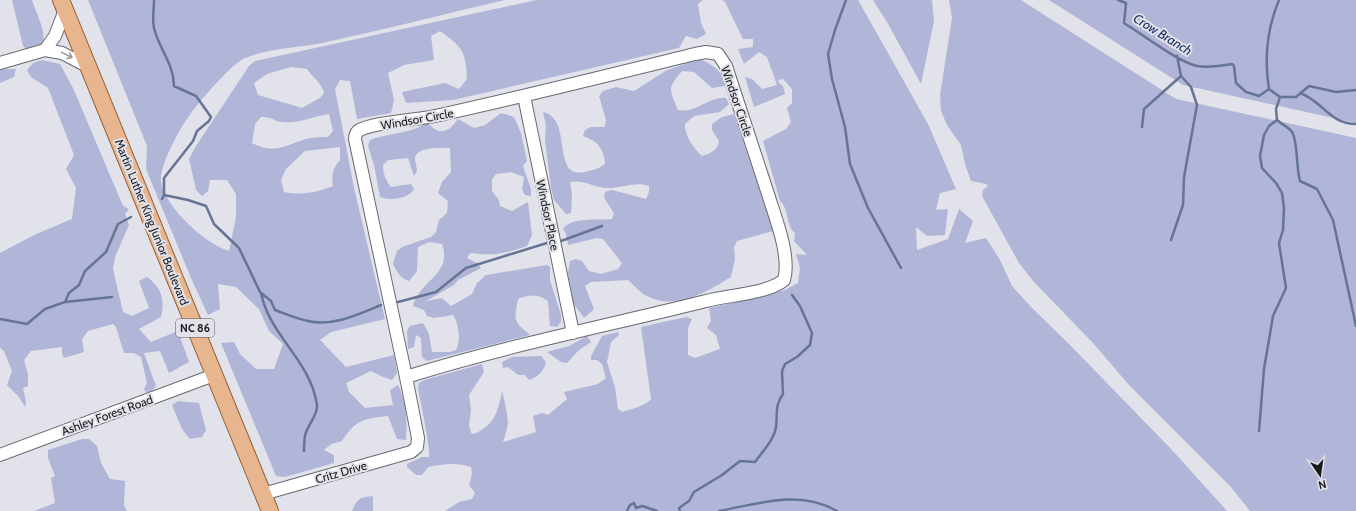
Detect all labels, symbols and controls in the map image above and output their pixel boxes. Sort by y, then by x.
water label: Crow Branch [1131,10,1195,58]
one-way arrow [61,52,73,59]
street label: Windsor Circle [718,64,756,138]
street label: Windsor Circle [379,105,455,133]
street label: Martin Luther King Junior Boulevard [112,137,192,307]
street label: Windsor Place [533,178,563,252]
road number: NC 86 [176,319,214,337]
street label: Ashley Forest Road [59,391,155,439]
north arrow [1300,455,1340,495]
street label: Critz Drive [313,457,369,487]
text: N [1317,477,1328,492]

